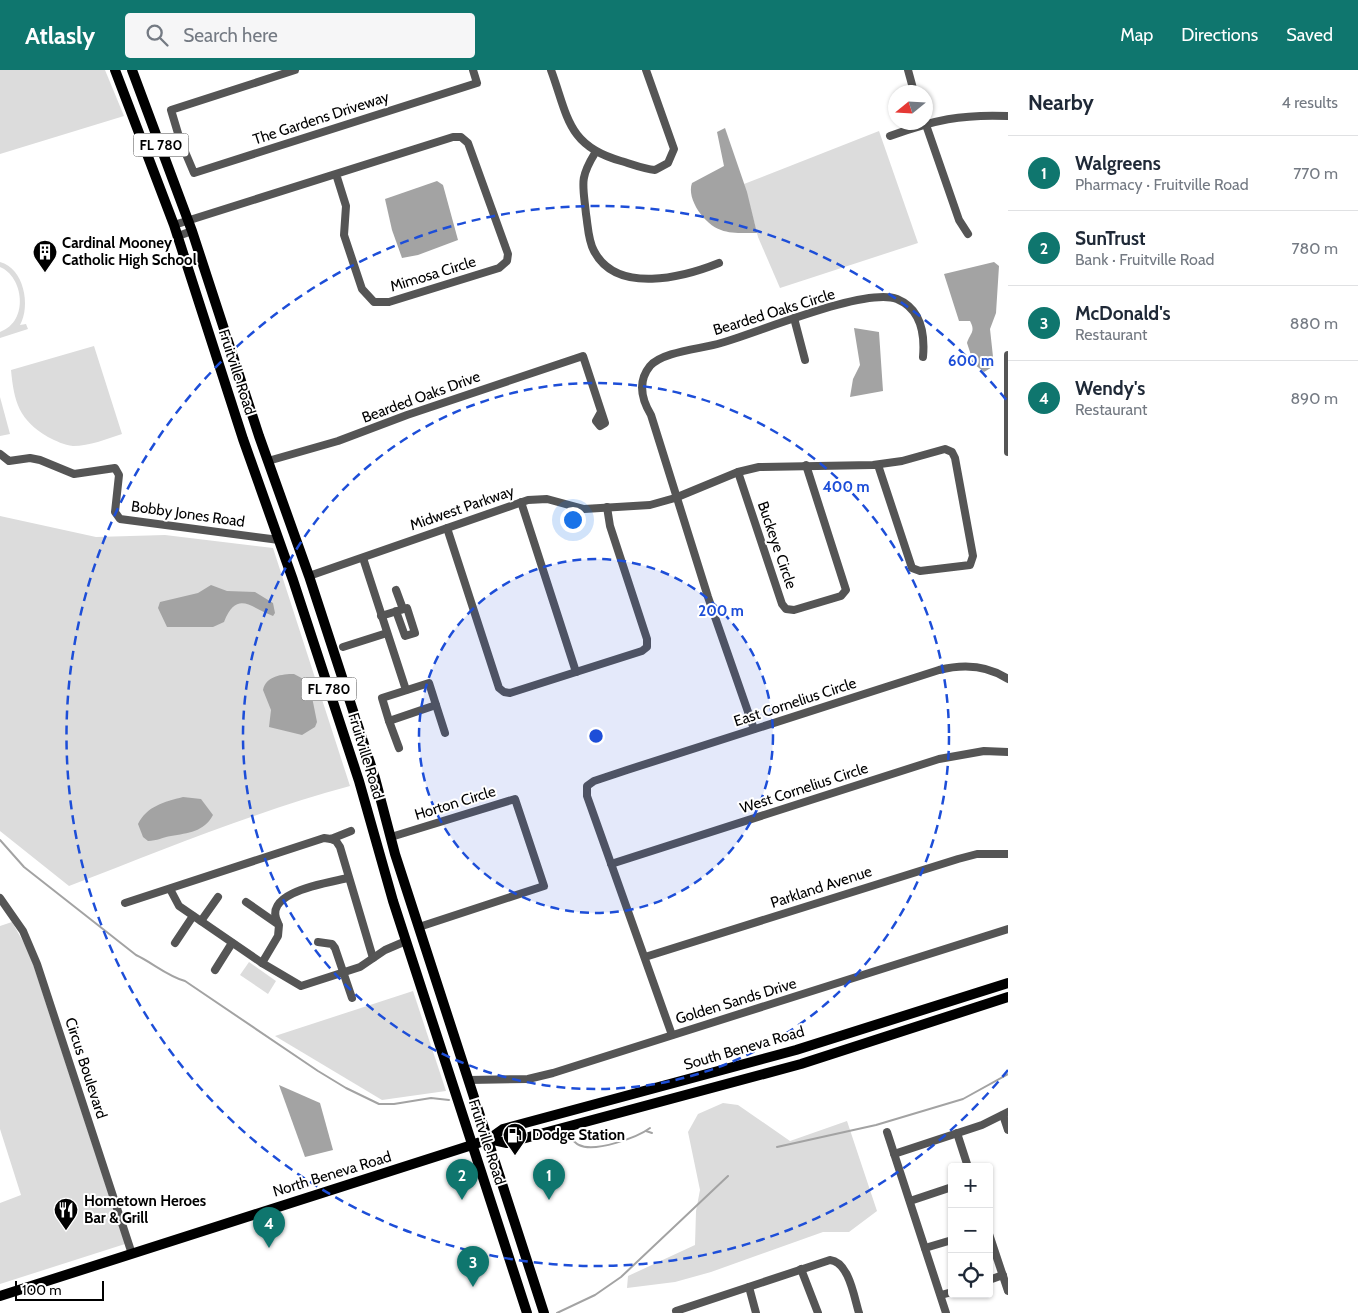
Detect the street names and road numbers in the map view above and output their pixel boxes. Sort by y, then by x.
street label: The Gardens Driveway [251,87,392,148]
road number: FL 780 [134,134,188,156]
street label: Mimosa Circle [388,252,478,296]
street label: Bearded Oaks Circle [711,285,837,339]
street label: Fruitville Road [215,327,259,417]
street label: Bearded Oaks Drive [359,367,483,427]
street label: Midwest Parkway [408,482,517,534]
street label: Bobby Jones Road [130,497,246,531]
street label: Buckeye Circle [754,499,800,591]
street label: East Cornelius Circle [731,674,859,730]
road number: FL 780 [302,678,356,700]
street label: Fruitville Road [344,711,388,801]
street label: West Cornelius Circle [738,759,871,817]
street label: Horton Circle [412,782,498,824]
street label: Parkland Avenue [768,862,874,912]
street label: Golden Sands Drive [673,974,799,1028]
street label: Circus Boulevard [61,1015,111,1121]
street label: South Beneva Road [682,1022,806,1074]
street label: Fruitville Road [465,1097,509,1187]
street label: North Beneva Road [271,1147,393,1201]

